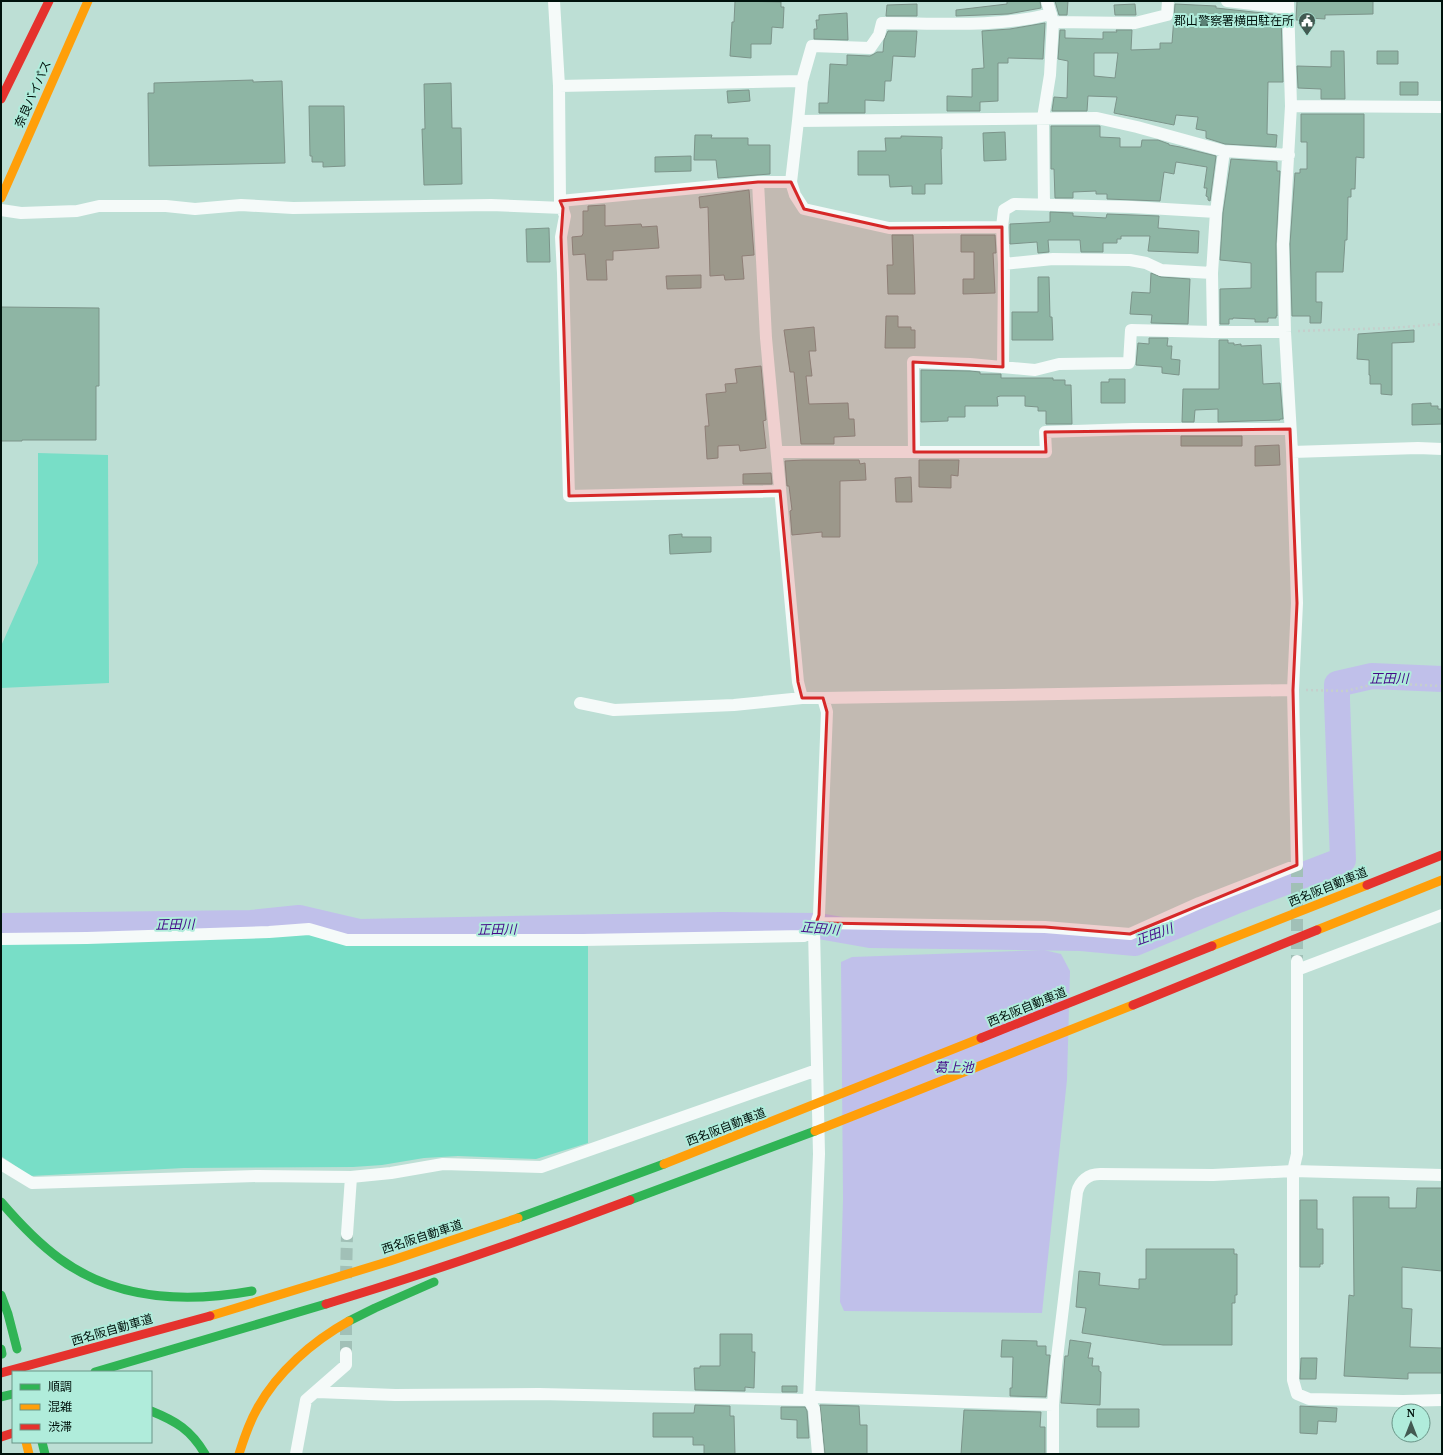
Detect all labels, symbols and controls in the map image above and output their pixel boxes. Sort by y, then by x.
public building icon: 郡山警察署横田駐在所 [1297,11,1317,36]
place label: 郡山警察署横田駐在所 [1174,13,1294,28]
street label: 奈良バイパス [11,58,54,130]
water label: 正田川 [1369,669,1410,687]
street label: 西名阪自動車道 [1286,864,1370,909]
water label: 正田川 [155,915,197,933]
water label: 正田川 [800,917,842,939]
water label: 正田川 [1133,918,1177,949]
water label: 正田川 [477,920,519,938]
street label: 西名阪自動車道 [985,984,1069,1029]
water label: 葛上池 [934,1058,975,1076]
street label: 西名阪自動車道 [684,1104,768,1149]
street label: 西名阪自動車道 [380,1216,464,1257]
street label: 西名阪自動車道 [69,1311,154,1348]
legend [12,1371,152,1443]
text: 順調 [48,1379,72,1394]
text: 混雑 [48,1399,72,1414]
north arrow [1391,1403,1431,1443]
text: N [1407,1406,1416,1420]
text: 渋滞 [48,1419,72,1434]

